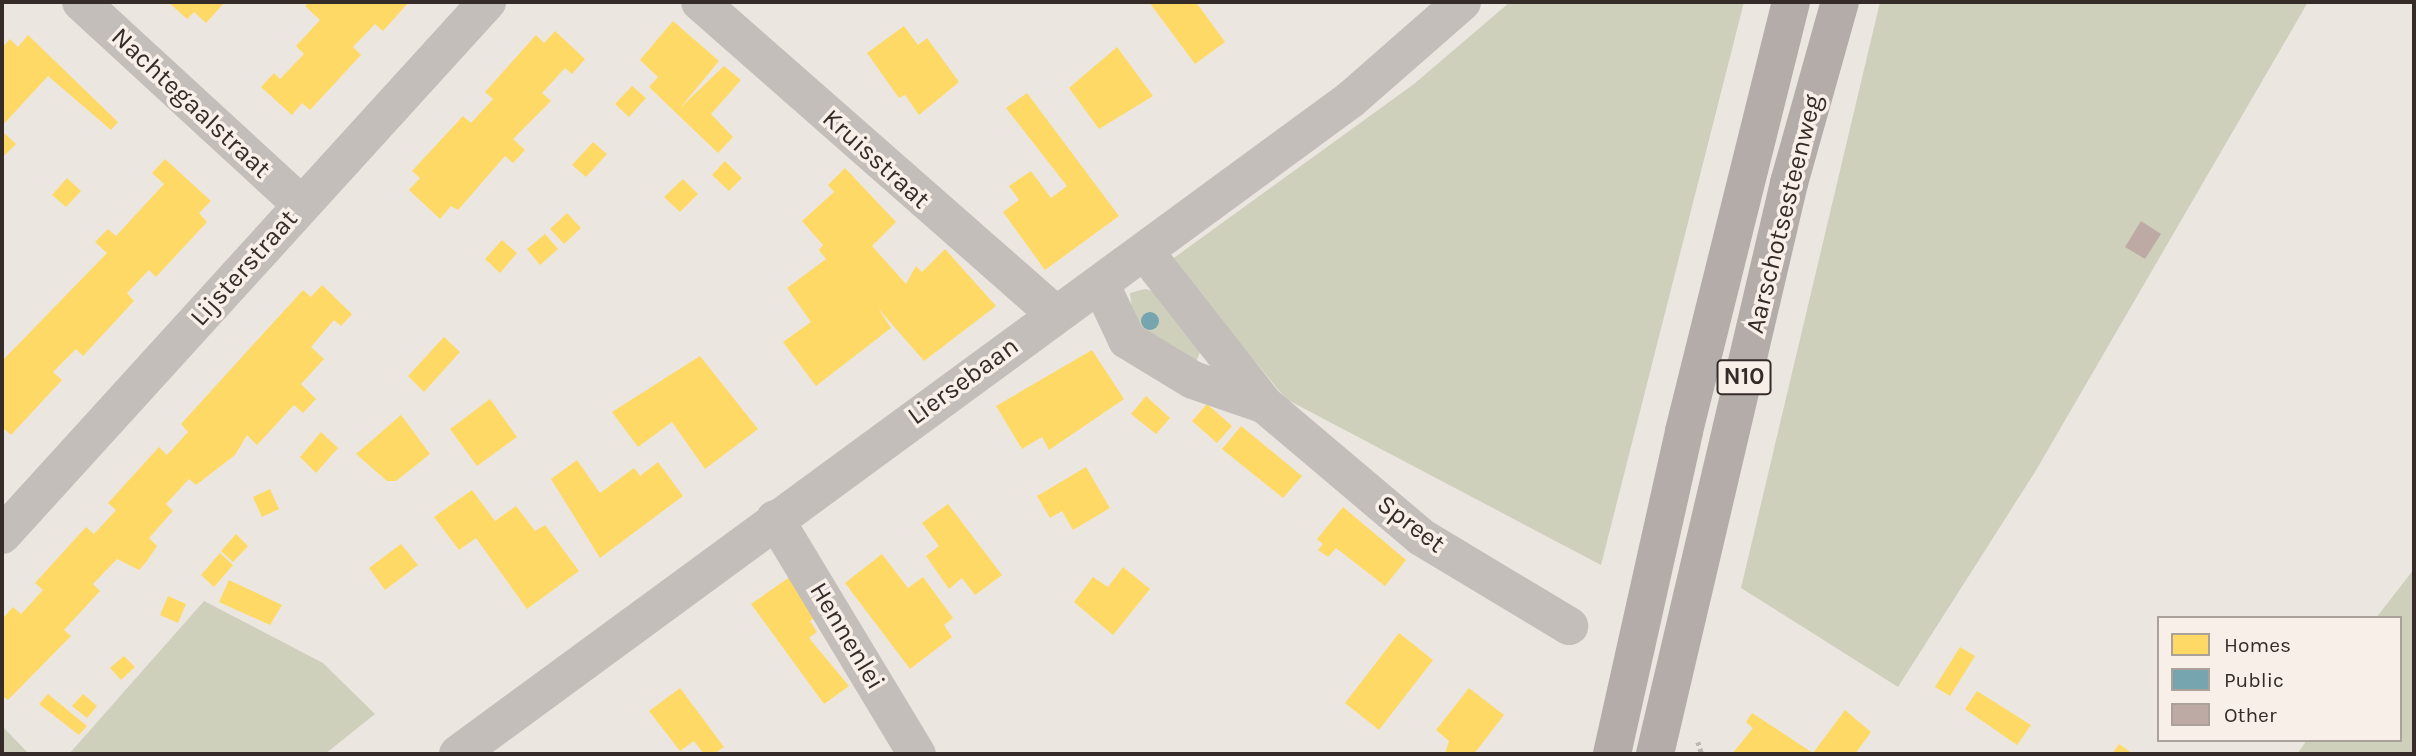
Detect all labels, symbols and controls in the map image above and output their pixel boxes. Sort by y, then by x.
street label: Nachtegaalstraat [105,21,277,185]
street label: Aarschotsesteenweg [1739,91,1829,337]
street label: Kruisstraat [816,103,936,215]
street label: Lijsterstraat [184,204,304,332]
street label: Liersebaan [901,330,1025,432]
road number: N10 [1716,356,1772,398]
street label: Spreet [1371,488,1451,560]
street label: Hennenlei [803,577,891,695]
legend [2157,616,2402,742]
text: Homes [2224,633,2291,657]
text: Public [2224,668,2284,692]
text: Other [2224,703,2277,727]

